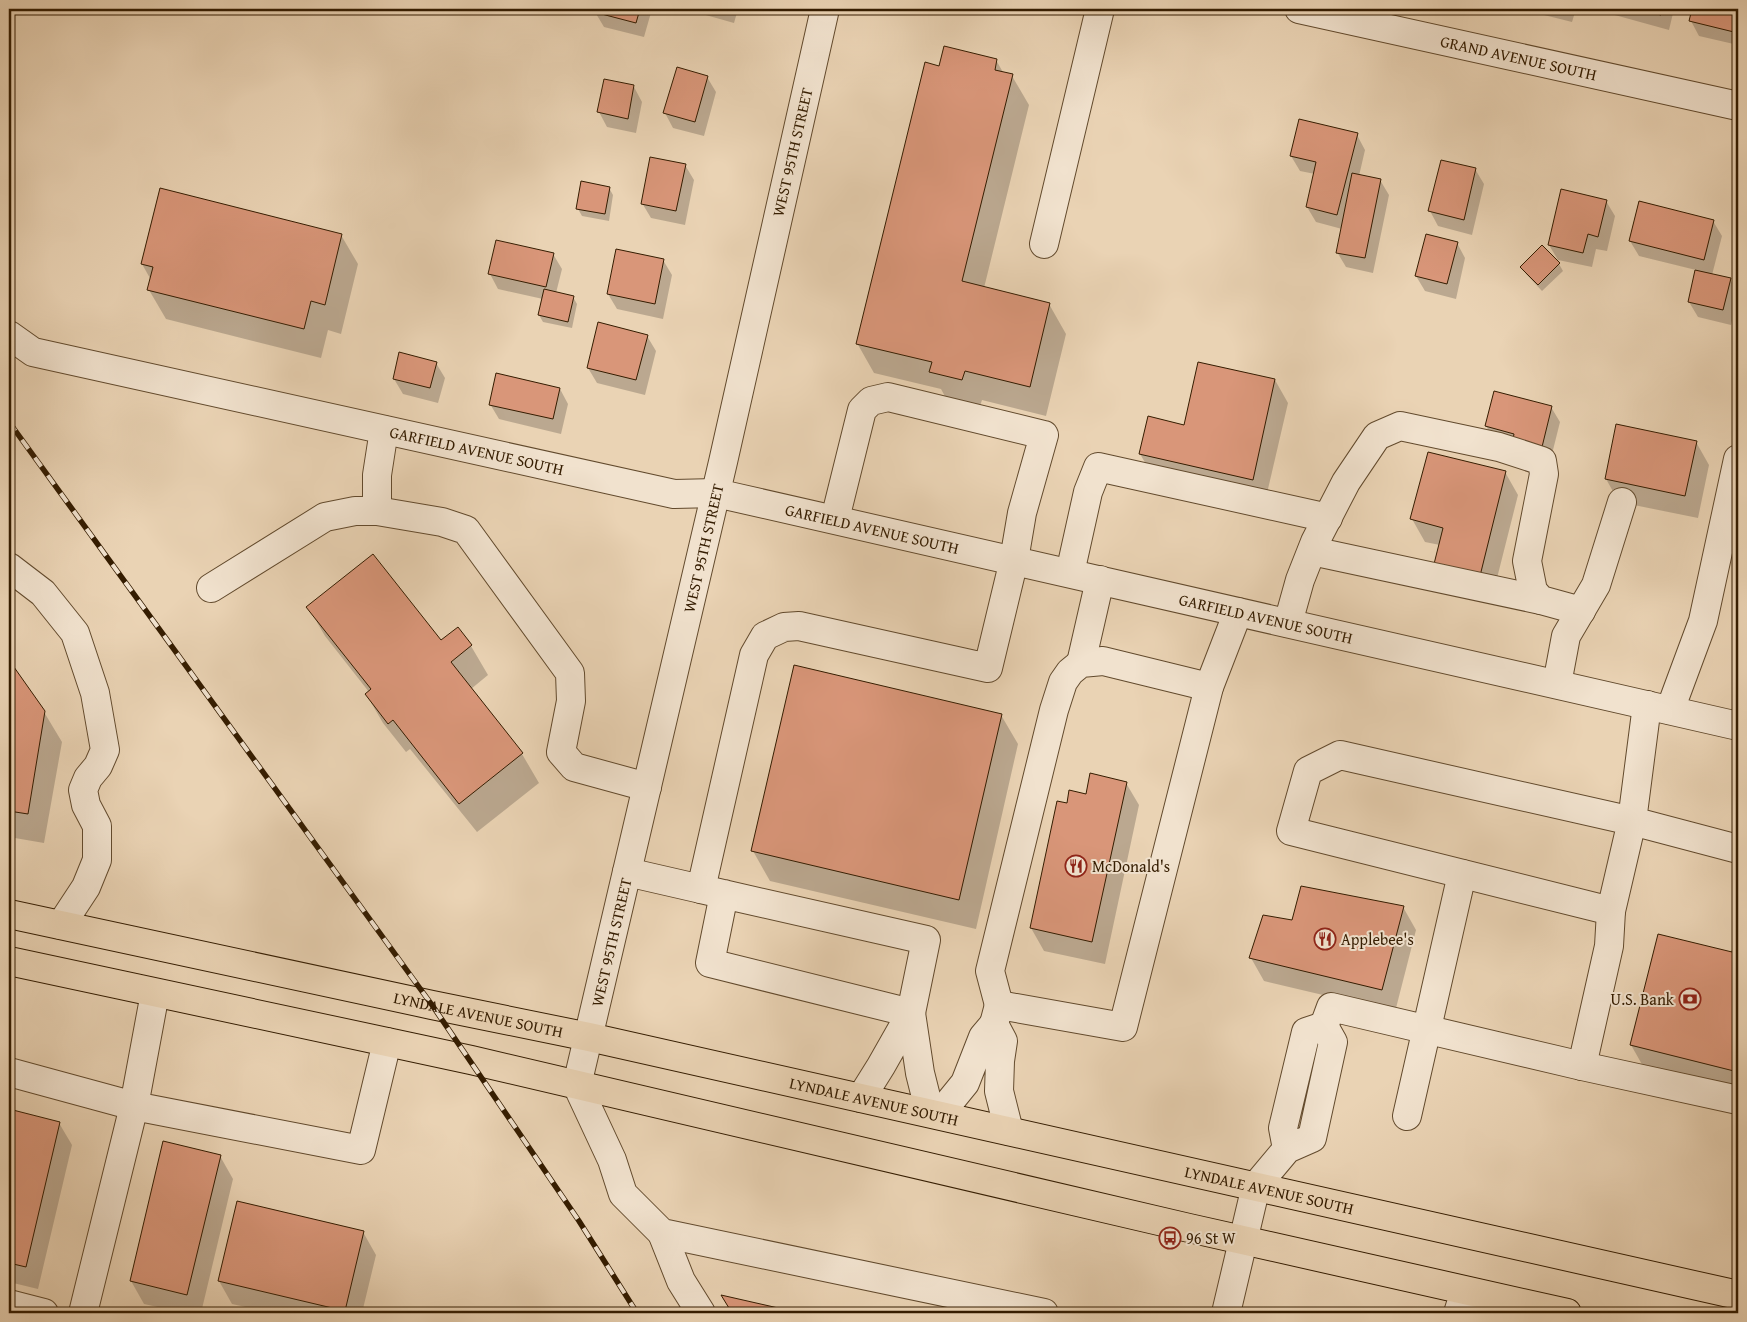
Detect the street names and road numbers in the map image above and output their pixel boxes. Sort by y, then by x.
street label: GRAND AVENUE SOUTH [1438,29,1599,87]
street label: WEST 95TH STREET [765,85,819,219]
street label: GARFIELD AVENUE SOUTH [388,419,566,481]
street label: WEST 95TH STREET [676,481,730,615]
street label: GARFIELD AVENUE SOUTH [783,497,962,560]
street label: GARFIELD AVENUE SOUTH [1177,587,1356,650]
street label: WEST 95TH STREET [584,875,638,1009]
street label: LYNDALE AVENUE SOUTH [391,985,566,1044]
street label: LYNDALE AVENUE SOUTH [787,1070,961,1132]
street label: LYNDALE AVENUE SOUTH [1182,1159,1356,1220]

